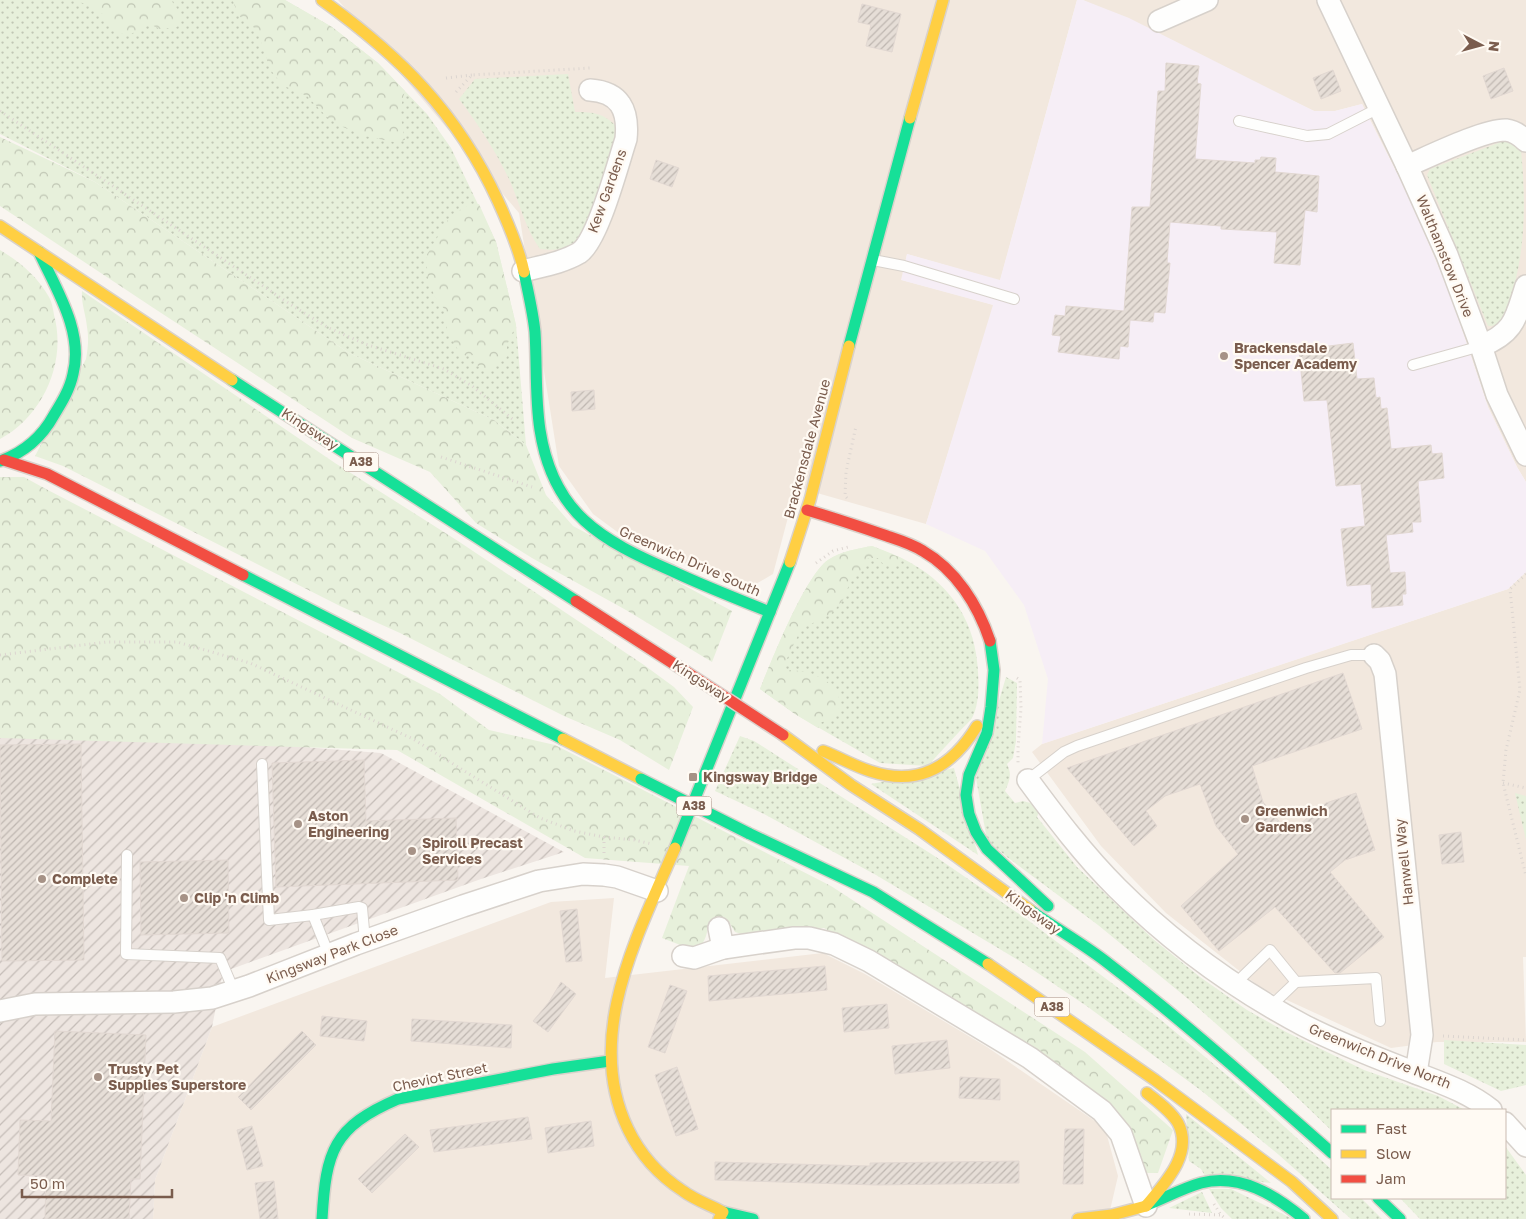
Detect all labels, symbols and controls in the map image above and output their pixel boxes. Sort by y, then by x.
north arrow [1456,20,1506,70]
text: N [1485,40,1503,53]
street label: Kew Gardens [583,147,630,235]
street label: Walthamstow Drive [1413,192,1478,319]
place label: Brackensdale Spencer Academy [1234,339,1358,372]
marker: Brackensdale Spencer Academy [1218,350,1230,362]
street label: Brackensdale Avenue [780,377,833,521]
street label: Kingsway [279,404,342,453]
road number: A38 [344,452,378,472]
street label: Greenwich Drive South [617,522,764,599]
street label: Kingsway [670,656,733,705]
place label: Kingsway Bridge [703,768,818,785]
marker: Kingsway Bridge [687,771,699,783]
road number: A38 [676,796,712,816]
place label: Greenwich Gardens [1255,802,1327,835]
place label: Aston Engineering [308,807,389,840]
marker: Greenwich Gardens [1239,813,1251,825]
marker: Aston Engineering [292,818,304,830]
street label: Hanwell Way [1390,818,1417,906]
place label: Spiroll Precast Services [422,834,523,867]
marker: Spiroll Precast Services [406,845,418,857]
place label: Complete [52,870,118,887]
marker: Complete [36,873,48,885]
street label: Kingsway [1002,886,1065,938]
place label: Clip 'n Climb [194,889,280,906]
marker: Clip 'n Climb [178,892,190,904]
street label: Kingsway Park Close [264,921,400,987]
road number: A38 [1034,998,1070,1016]
street label: Greenwich Drive North [1307,1019,1454,1092]
street label: Cheviot Street [391,1058,489,1095]
place label: Trusty Pet Supplies Superstore [108,1060,246,1093]
marker: Trusty Pet Supplies Superstore [92,1071,104,1083]
legend [1331,1109,1506,1199]
text: Fast [1376,1119,1407,1137]
text: Slow [1376,1144,1411,1162]
scale bar [22,1166,172,1198]
text: Jam [1376,1169,1406,1187]
text: 50 m [30,1174,65,1192]

